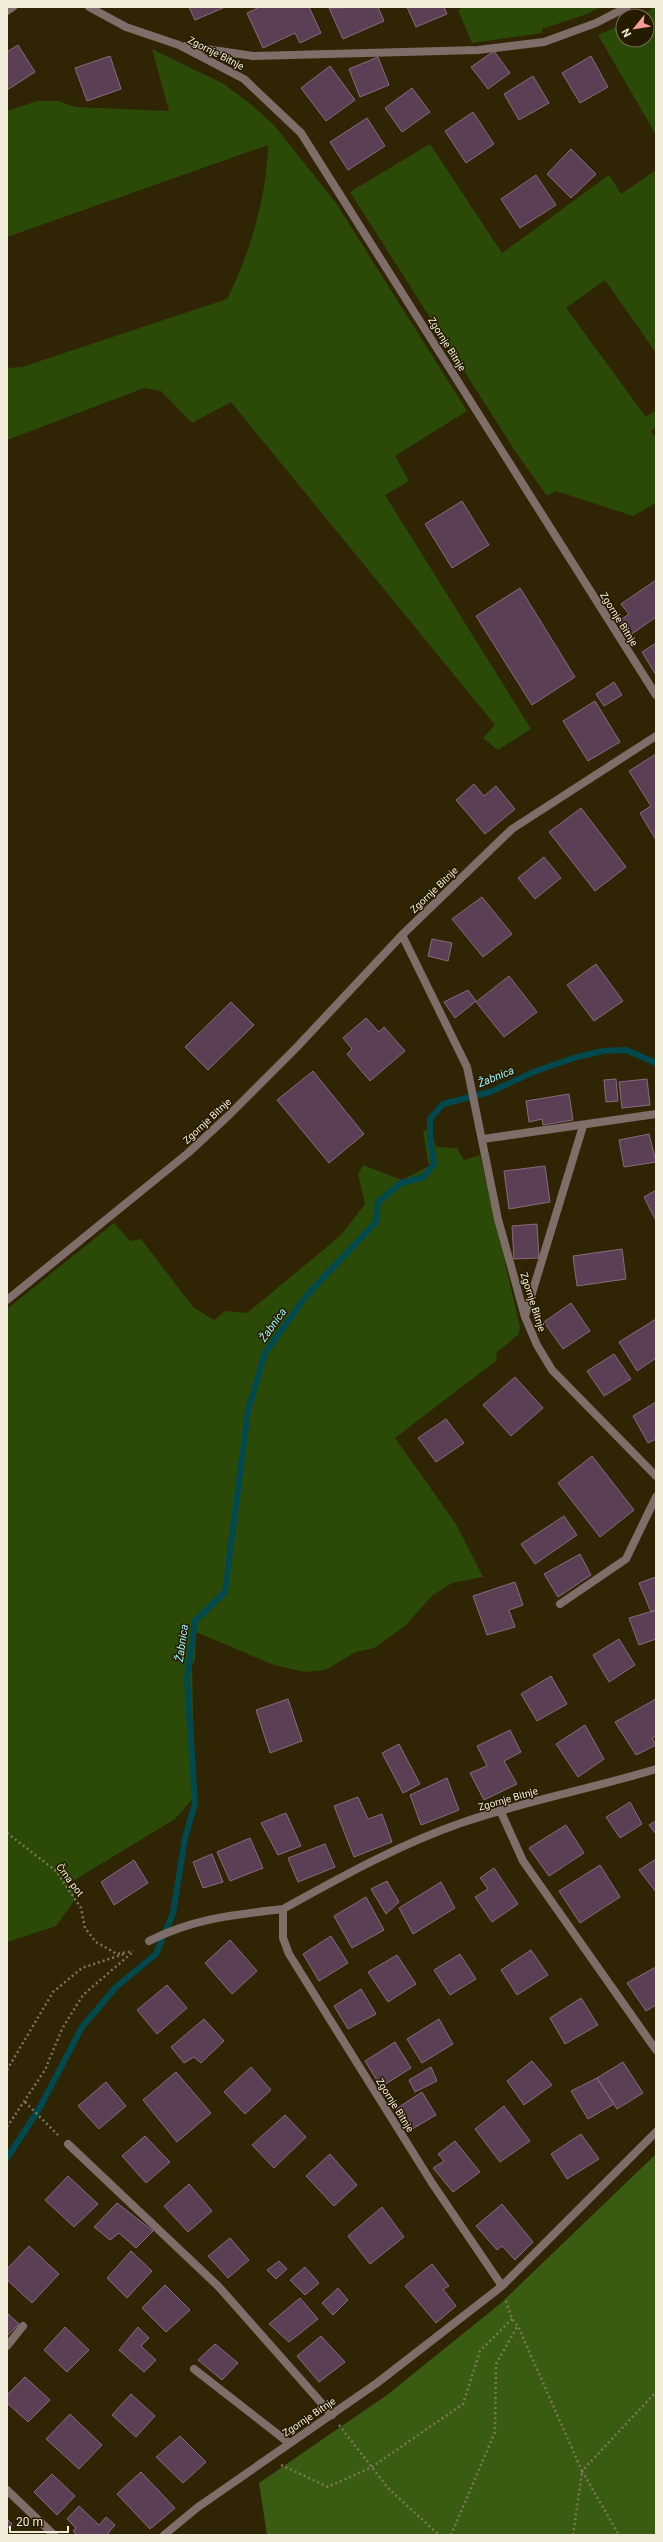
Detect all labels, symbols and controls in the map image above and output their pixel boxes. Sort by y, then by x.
north arrow [615,8,655,48]
text: N [619,26,634,39]
street label: Zgornje Bitnje [186,34,246,72]
street label: Zgornje Bitnje [426,315,468,373]
street label: Zgornje Bitnje [598,590,640,648]
street label: Zgornje Bitnje [408,865,460,915]
water label: Žabnica [475,1063,516,1091]
street label: Zgornje Bitnje [181,1096,233,1146]
street label: Zgornje Bitnje [518,1271,548,1333]
water label: Žabnica [255,1305,290,1345]
water label: Žabnica [172,1623,191,1664]
street label: Zgornje Bitnje [477,1785,539,1813]
street label: Črna pot [54,1860,87,1898]
street label: Zgornje Bitnje [374,2076,416,2134]
street label: Zgornje Bitnje [280,2395,338,2439]
scale bar [10,2508,68,2534]
text: 20 m [16,2515,43,2529]

